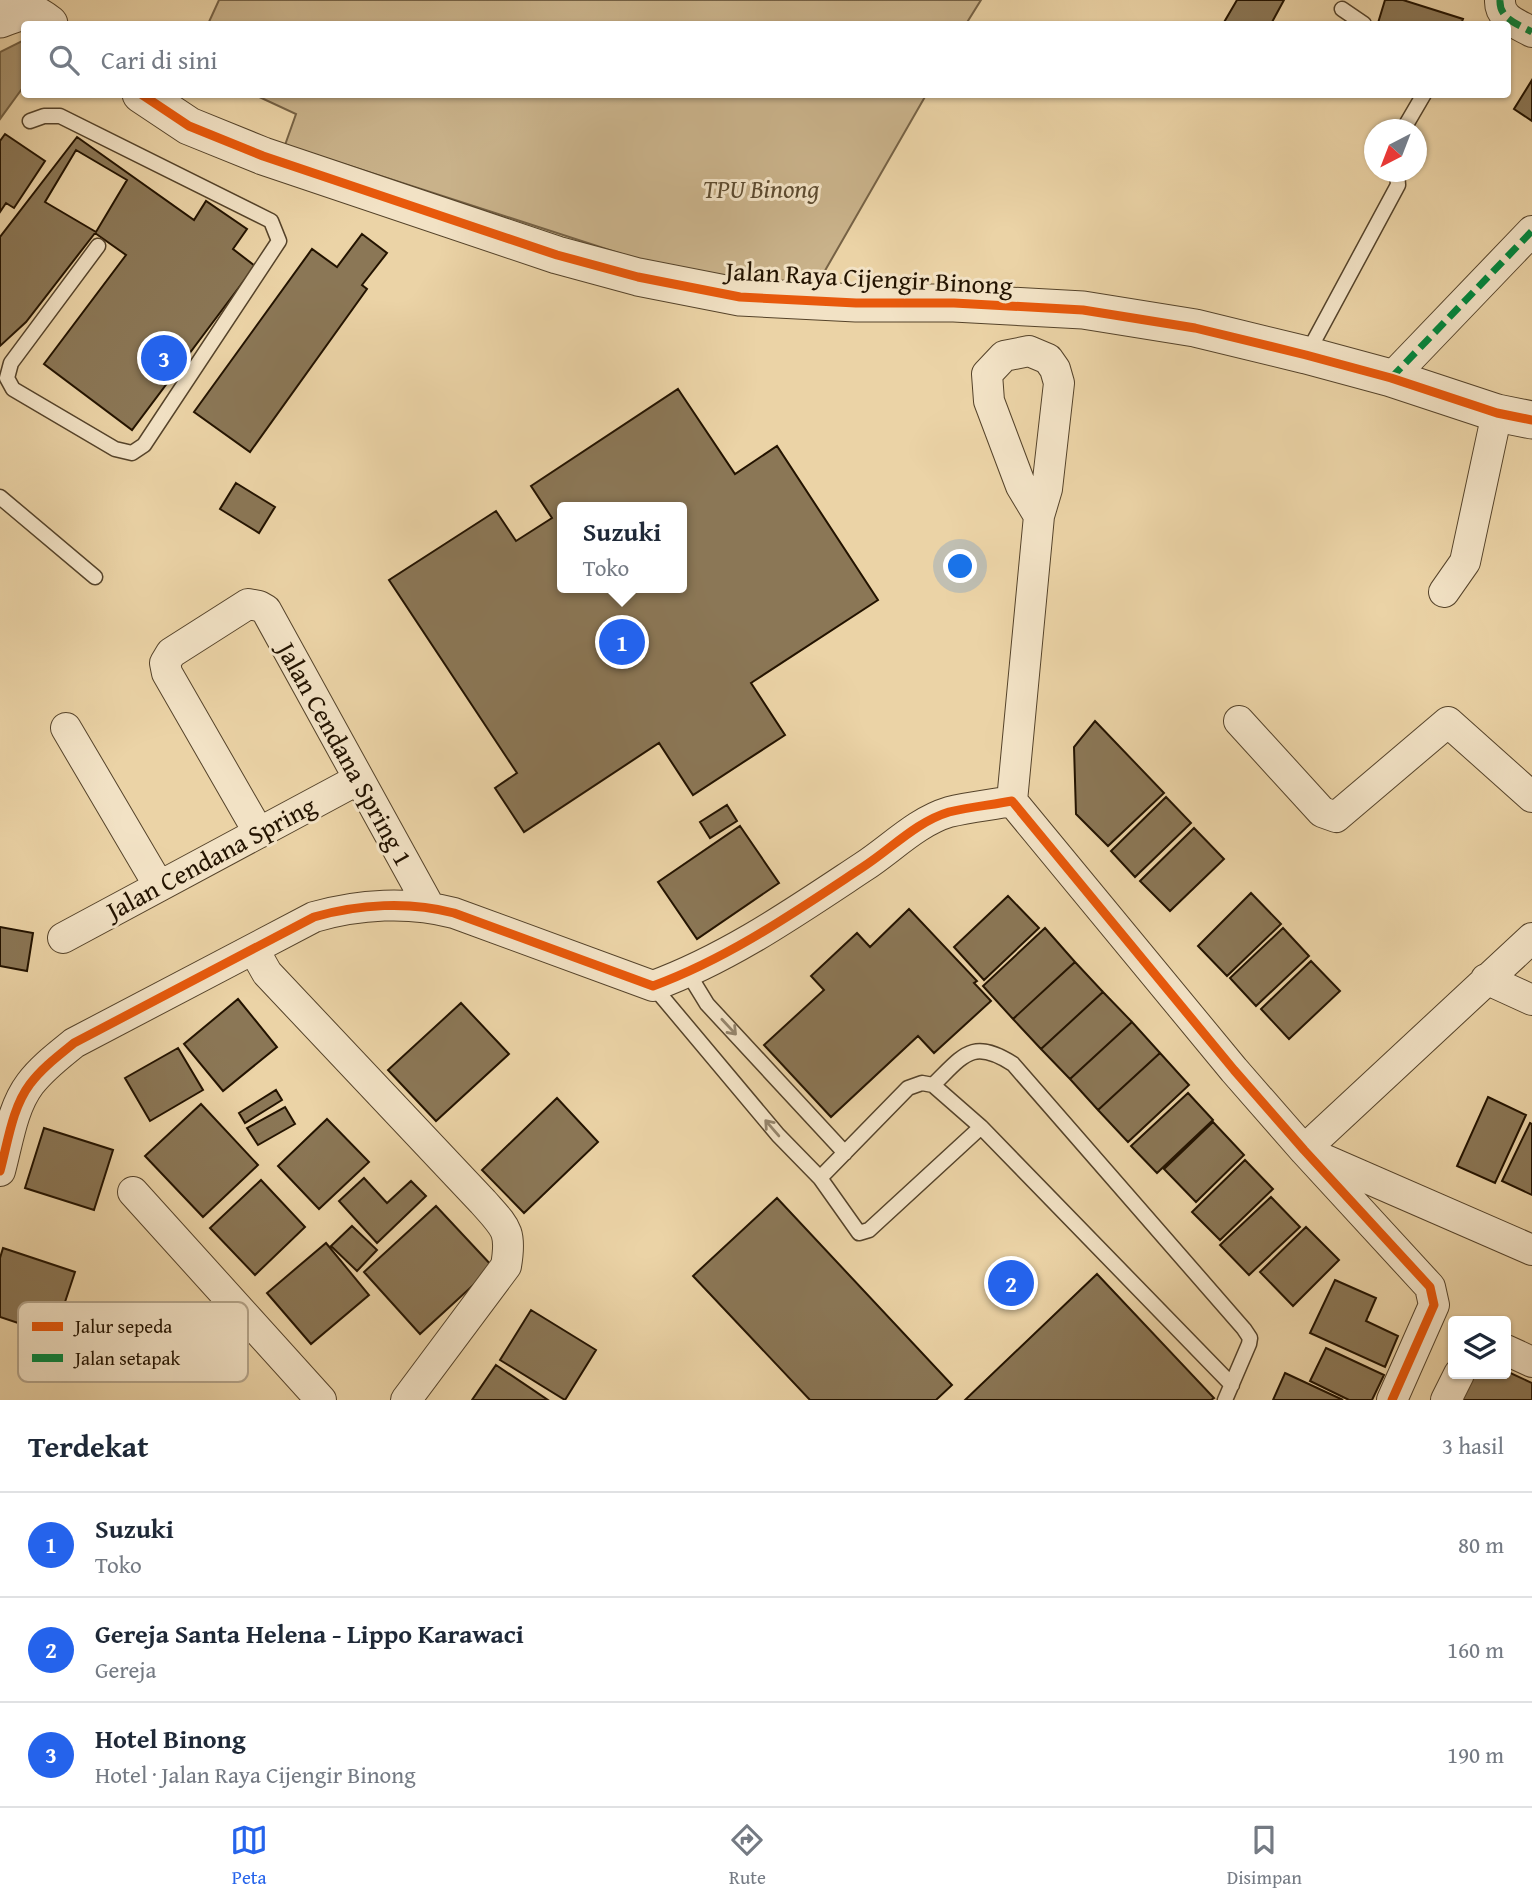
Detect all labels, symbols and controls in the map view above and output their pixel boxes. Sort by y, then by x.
search box [21,21,1511,98]
text: Cari di sini [101,40,218,79]
icon: search [45,41,83,79]
north arrow [1364,119,1427,182]
park label: TPU Binong [703,169,819,208]
street label: Jalan Raya Cijengir Binong [721,250,1014,305]
pin: 3 [141,332,187,384]
popup [557,502,687,593]
text: Suzuki [583,512,661,551]
your location [943,549,977,583]
text: Toko [583,551,629,584]
pin: 1 [599,616,645,668]
street label: Jalan Cendana Spring 1 [266,632,423,873]
street label: Jalan Cendana Spring [96,786,323,931]
one-way arrow [721,1018,737,1036]
one-way arrow [764,1120,780,1138]
pin: 2 [988,1257,1034,1309]
legend [18,1302,248,1382]
text: Jalur sepeda [73,1312,172,1340]
map controls [1448,1316,1511,1379]
button: layers [1448,1316,1511,1379]
text: Jalan setapak [73,1344,181,1372]
text: Terdekat [28,1424,148,1468]
text: 3 hasil [1442,1429,1504,1462]
text: Suzuki [95,1509,174,1548]
text: 1 [45,1528,57,1561]
text: 80 m [1458,1528,1504,1561]
text: Toko [95,1548,142,1581]
text: Gereja Santa Helena - Lippo Karawaci [95,1614,524,1653]
text: 2 [45,1633,57,1666]
text: 160 m [1447,1633,1504,1666]
text: Gereja [95,1653,156,1686]
text: Hotel Binong [95,1719,246,1758]
text: 3 [45,1738,57,1771]
text: 190 m [1447,1738,1504,1771]
text: Hotel · Jalan Raya Cijengir Binong [95,1758,416,1791]
tab: Peta [230,1821,268,1891]
tab: Rute [728,1821,766,1891]
tab: Disimpan [1227,1821,1302,1891]

